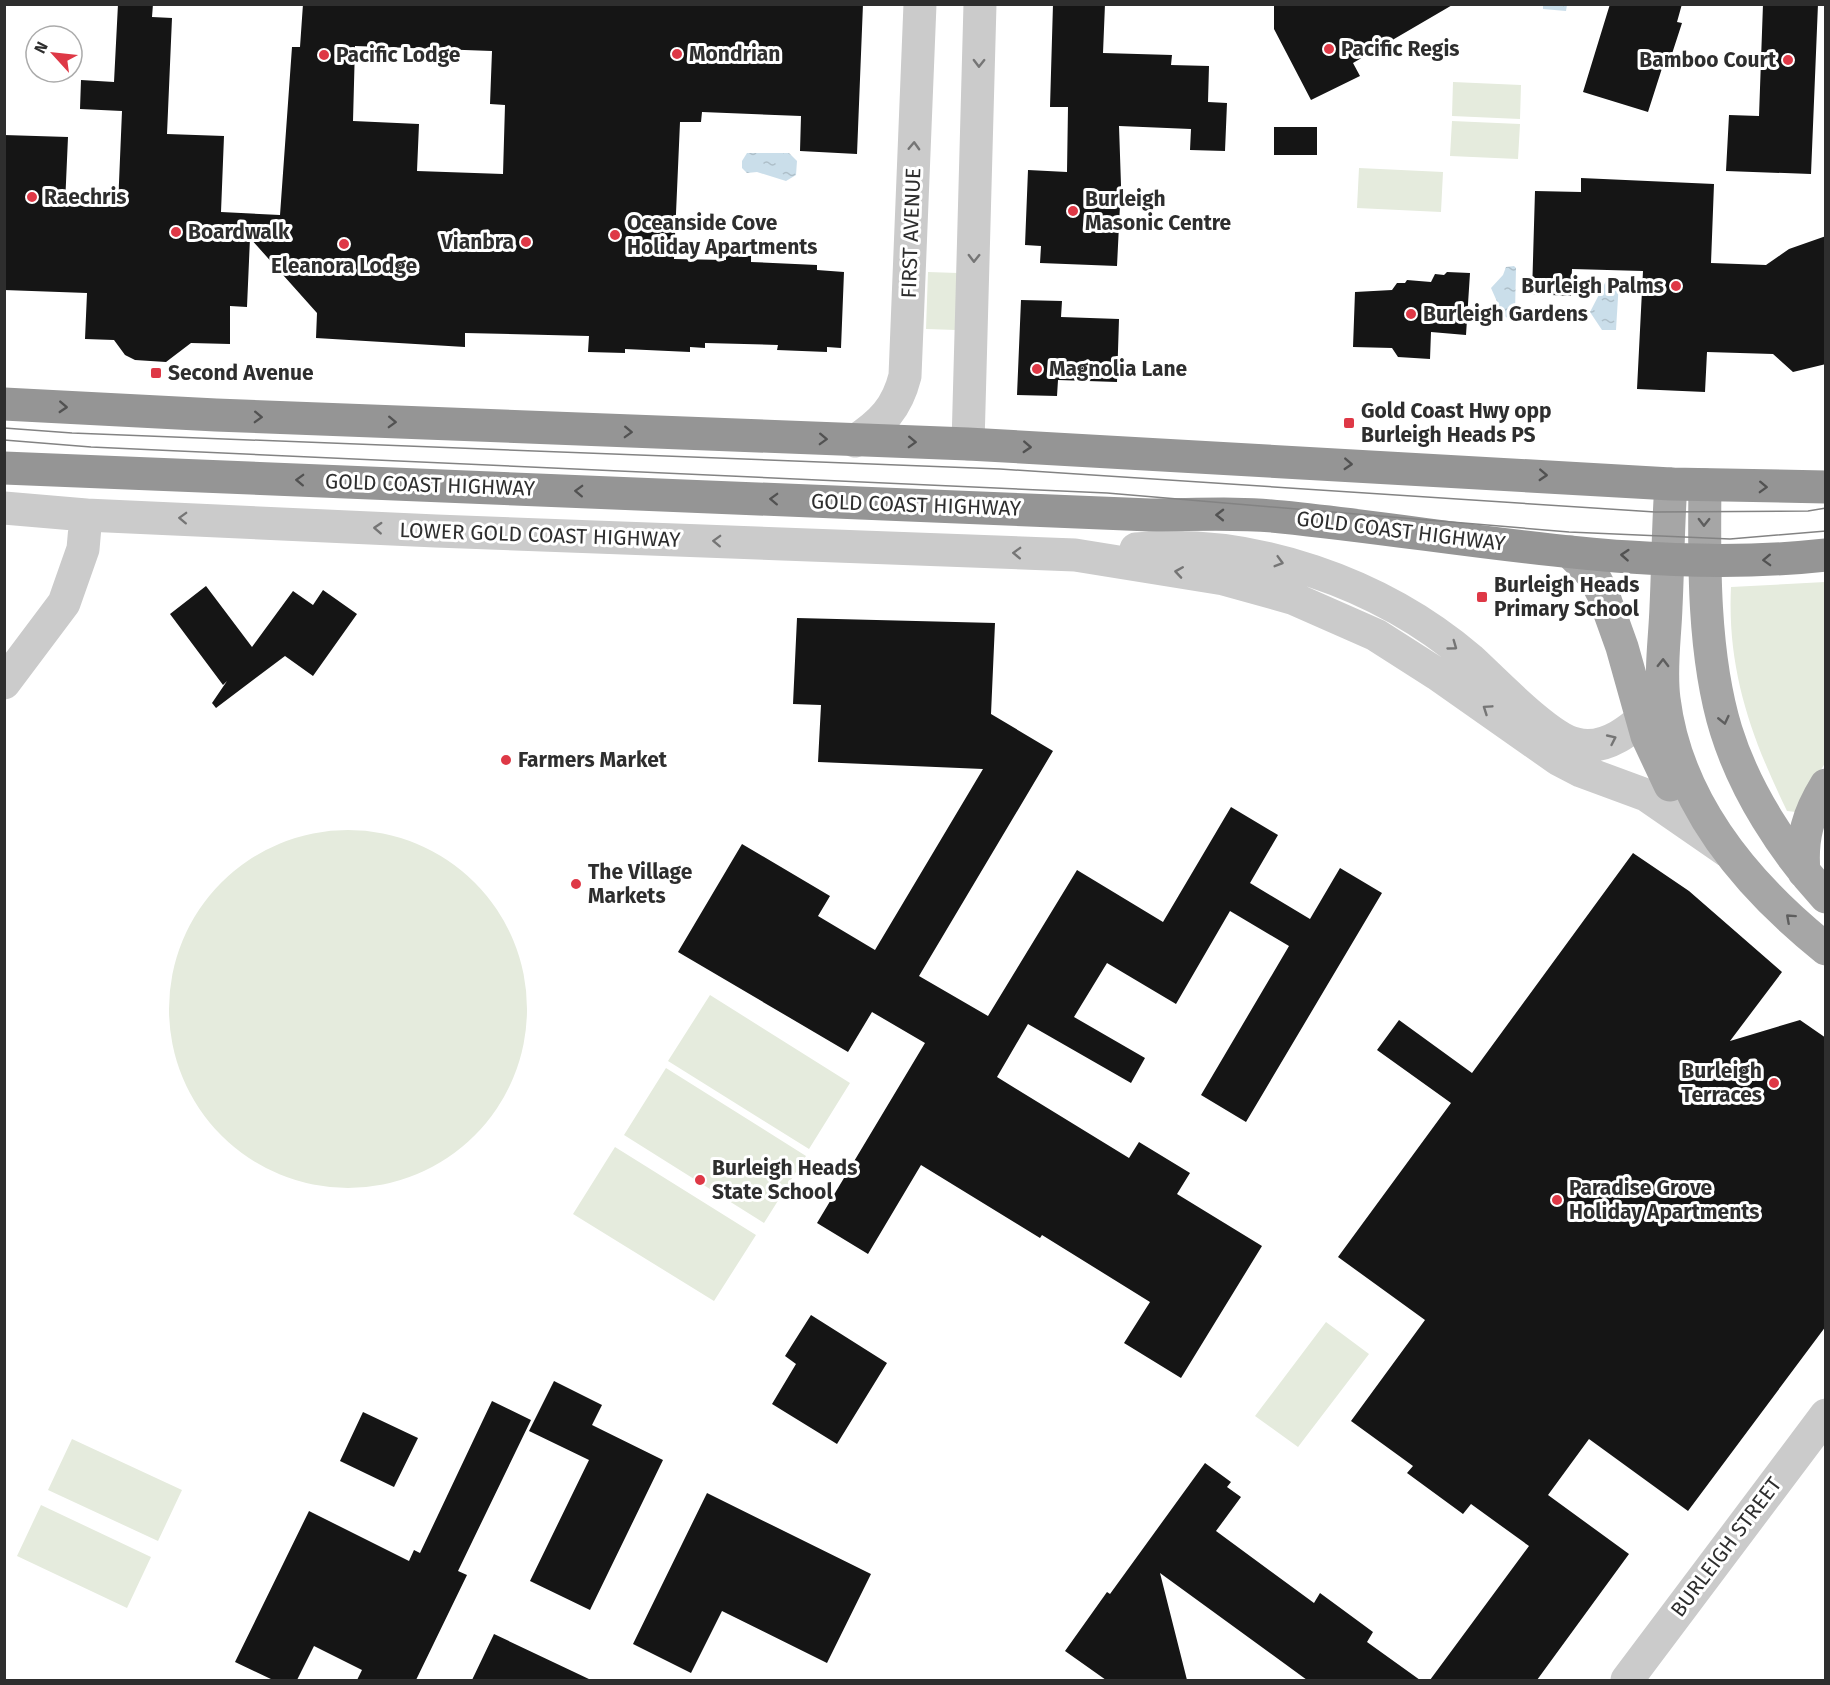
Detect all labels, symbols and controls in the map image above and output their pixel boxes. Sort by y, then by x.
north arrow [24,24,84,84]
place label: Pacific Regis [1341,36,1459,62]
text: N [30,38,52,56]
place label: Mondrian [689,41,780,67]
place label: Pacific Lodge [336,42,461,68]
marker: Pacific Regis [1322,42,1336,56]
marker: Mondrian [670,47,684,61]
place label: Bamboo Court [1639,47,1777,73]
marker: Pacific Lodge [317,48,331,62]
marker: Bamboo Court [1781,53,1795,67]
one-way arrow [973,58,985,67]
one-way arrow [908,142,921,151]
street label: FIRST AVENUE [896,167,926,299]
place label: Raechris [44,184,127,210]
place label: Burleigh Masonic Centre [1085,186,1232,236]
marker: Raechris [25,190,39,204]
marker: Burleigh Masonic Centre [1066,204,1080,218]
place label: Oceanside Cove Holiday Apartments [627,210,818,260]
place label: Boardwalk [188,219,290,245]
marker: Boardwalk [169,225,183,239]
marker: Oceanside Cove Holiday Apartments [608,228,622,242]
place label: Vianbra [440,229,514,255]
marker: Vianbra [519,235,533,249]
marker: Eleanora Lodge [337,237,351,251]
place label: Eleanora Lodge [271,253,418,279]
one-way arrow [968,253,980,262]
place label: Burleigh Palms [1521,273,1664,299]
marker: Burleigh Palms [1669,279,1683,293]
place label: Burleigh Gardens [1423,301,1588,327]
marker: Burleigh Gardens [1404,307,1418,321]
place label: Magnolia Lane [1049,356,1188,382]
place label: Second Avenue [168,360,314,386]
marker: Magnolia Lane [1030,362,1044,376]
marker: Second Avenue [149,366,163,380]
place label: Gold Coast Hwy opp Burleigh Heads PS [1361,398,1552,448]
one-way arrow [58,400,67,413]
one-way arrow [253,410,262,423]
one-way arrow [387,416,396,429]
marker: Gold Coast Hwy opp Burleigh Heads PS [1342,416,1356,430]
one-way arrow [624,425,633,438]
one-way arrow [819,433,828,446]
one-way arrow [907,436,916,448]
one-way arrow [1022,440,1031,453]
one-way arrow [1343,457,1352,470]
street label: GOLD COAST HIGHWAY [324,468,536,502]
one-way arrow [1538,469,1547,482]
one-way arrow [296,473,305,486]
one-way arrow [1759,481,1768,493]
one-way arrow [574,485,583,498]
street label: GOLD COAST HIGHWAY [810,488,1022,522]
one-way arrow [769,493,778,506]
street label: GOLD COAST HIGHWAY [1295,505,1507,557]
one-way arrow [1216,509,1225,522]
one-way arrow [178,512,187,525]
street label: LOWER GOLD COAST HIGHWAY [399,517,681,553]
one-way arrow [1698,517,1710,526]
one-way arrow [373,522,382,535]
one-way arrow [712,535,721,548]
one-way arrow [1012,546,1021,559]
one-way arrow [1620,549,1629,562]
one-way arrow [1763,553,1772,566]
one-way arrow [1273,555,1284,567]
one-way arrow [1174,566,1184,579]
place label: Burleigh Heads Primary School [1494,572,1640,622]
marker: Burleigh Heads Primary School [1475,590,1489,604]
one-way arrow [1447,639,1458,650]
one-way arrow [1657,658,1669,667]
one-way arrow [1483,705,1494,716]
one-way arrow [1716,715,1729,725]
one-way arrow [1605,734,1616,746]
place label: Farmers Market [518,747,668,773]
marker: Farmers Market [499,753,513,767]
place label: The Village Markets [588,859,693,909]
marker: The Village Markets [569,877,583,891]
one-way arrow [1786,914,1797,925]
place label: Burleigh Terraces [1681,1058,1762,1108]
marker: Burleigh Terraces [1767,1076,1781,1090]
place label: Burleigh Heads State School [712,1155,857,1205]
marker: Burleigh Heads State School [693,1173,707,1187]
place label: Paradise Grove Holiday Apartments [1569,1175,1760,1225]
marker: Paradise Grove Holiday Apartments [1550,1193,1564,1207]
street label: BURLEIGH STREET [1665,1472,1787,1622]

